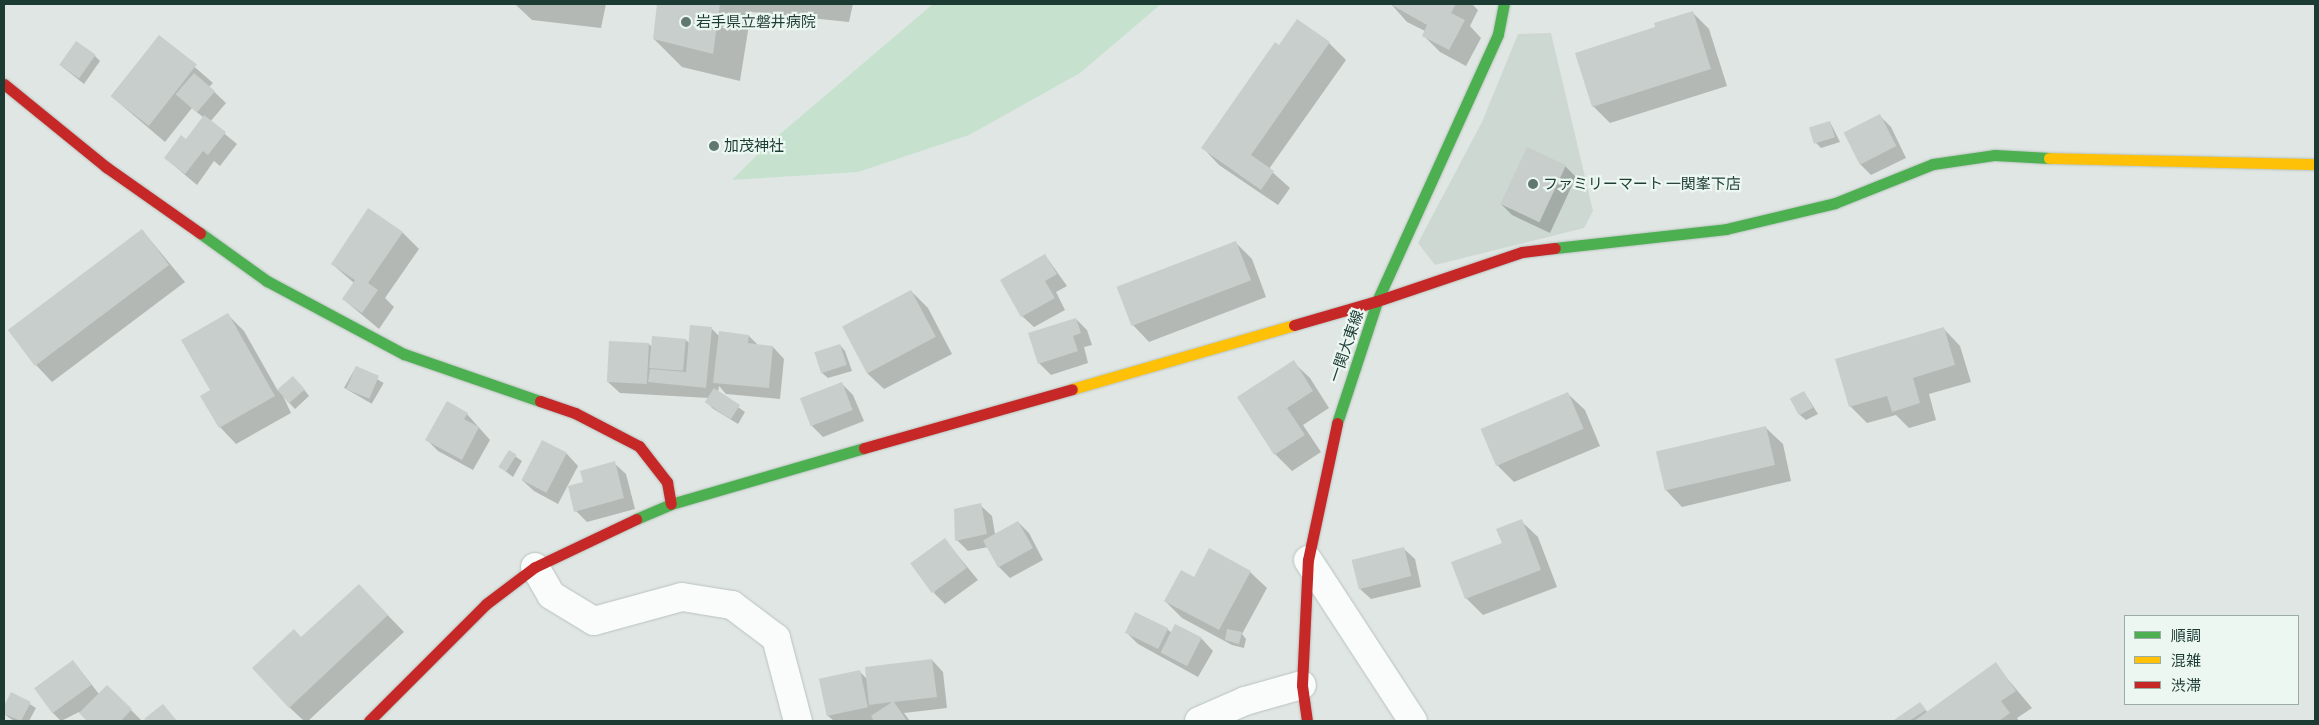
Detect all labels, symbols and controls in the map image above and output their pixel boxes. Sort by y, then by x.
place label: 岩手県立磐井病院 [696,13,816,31]
marker: 岩手県立磐井病院 [680,16,692,28]
place label: 加茂神社 [724,137,784,155]
marker: 加茂神社 [708,140,720,152]
place label: ファミリーマート 一関峯下店 [1543,175,1741,193]
marker: ファミリーマート 一関峯下店 [1527,178,1539,190]
street label: 一関大東線 [1325,308,1367,384]
legend [2124,615,2299,705]
text: 順調 [2171,626,2201,644]
text: 混雑 [2171,651,2201,669]
text: 渋滞 [2171,676,2201,694]

